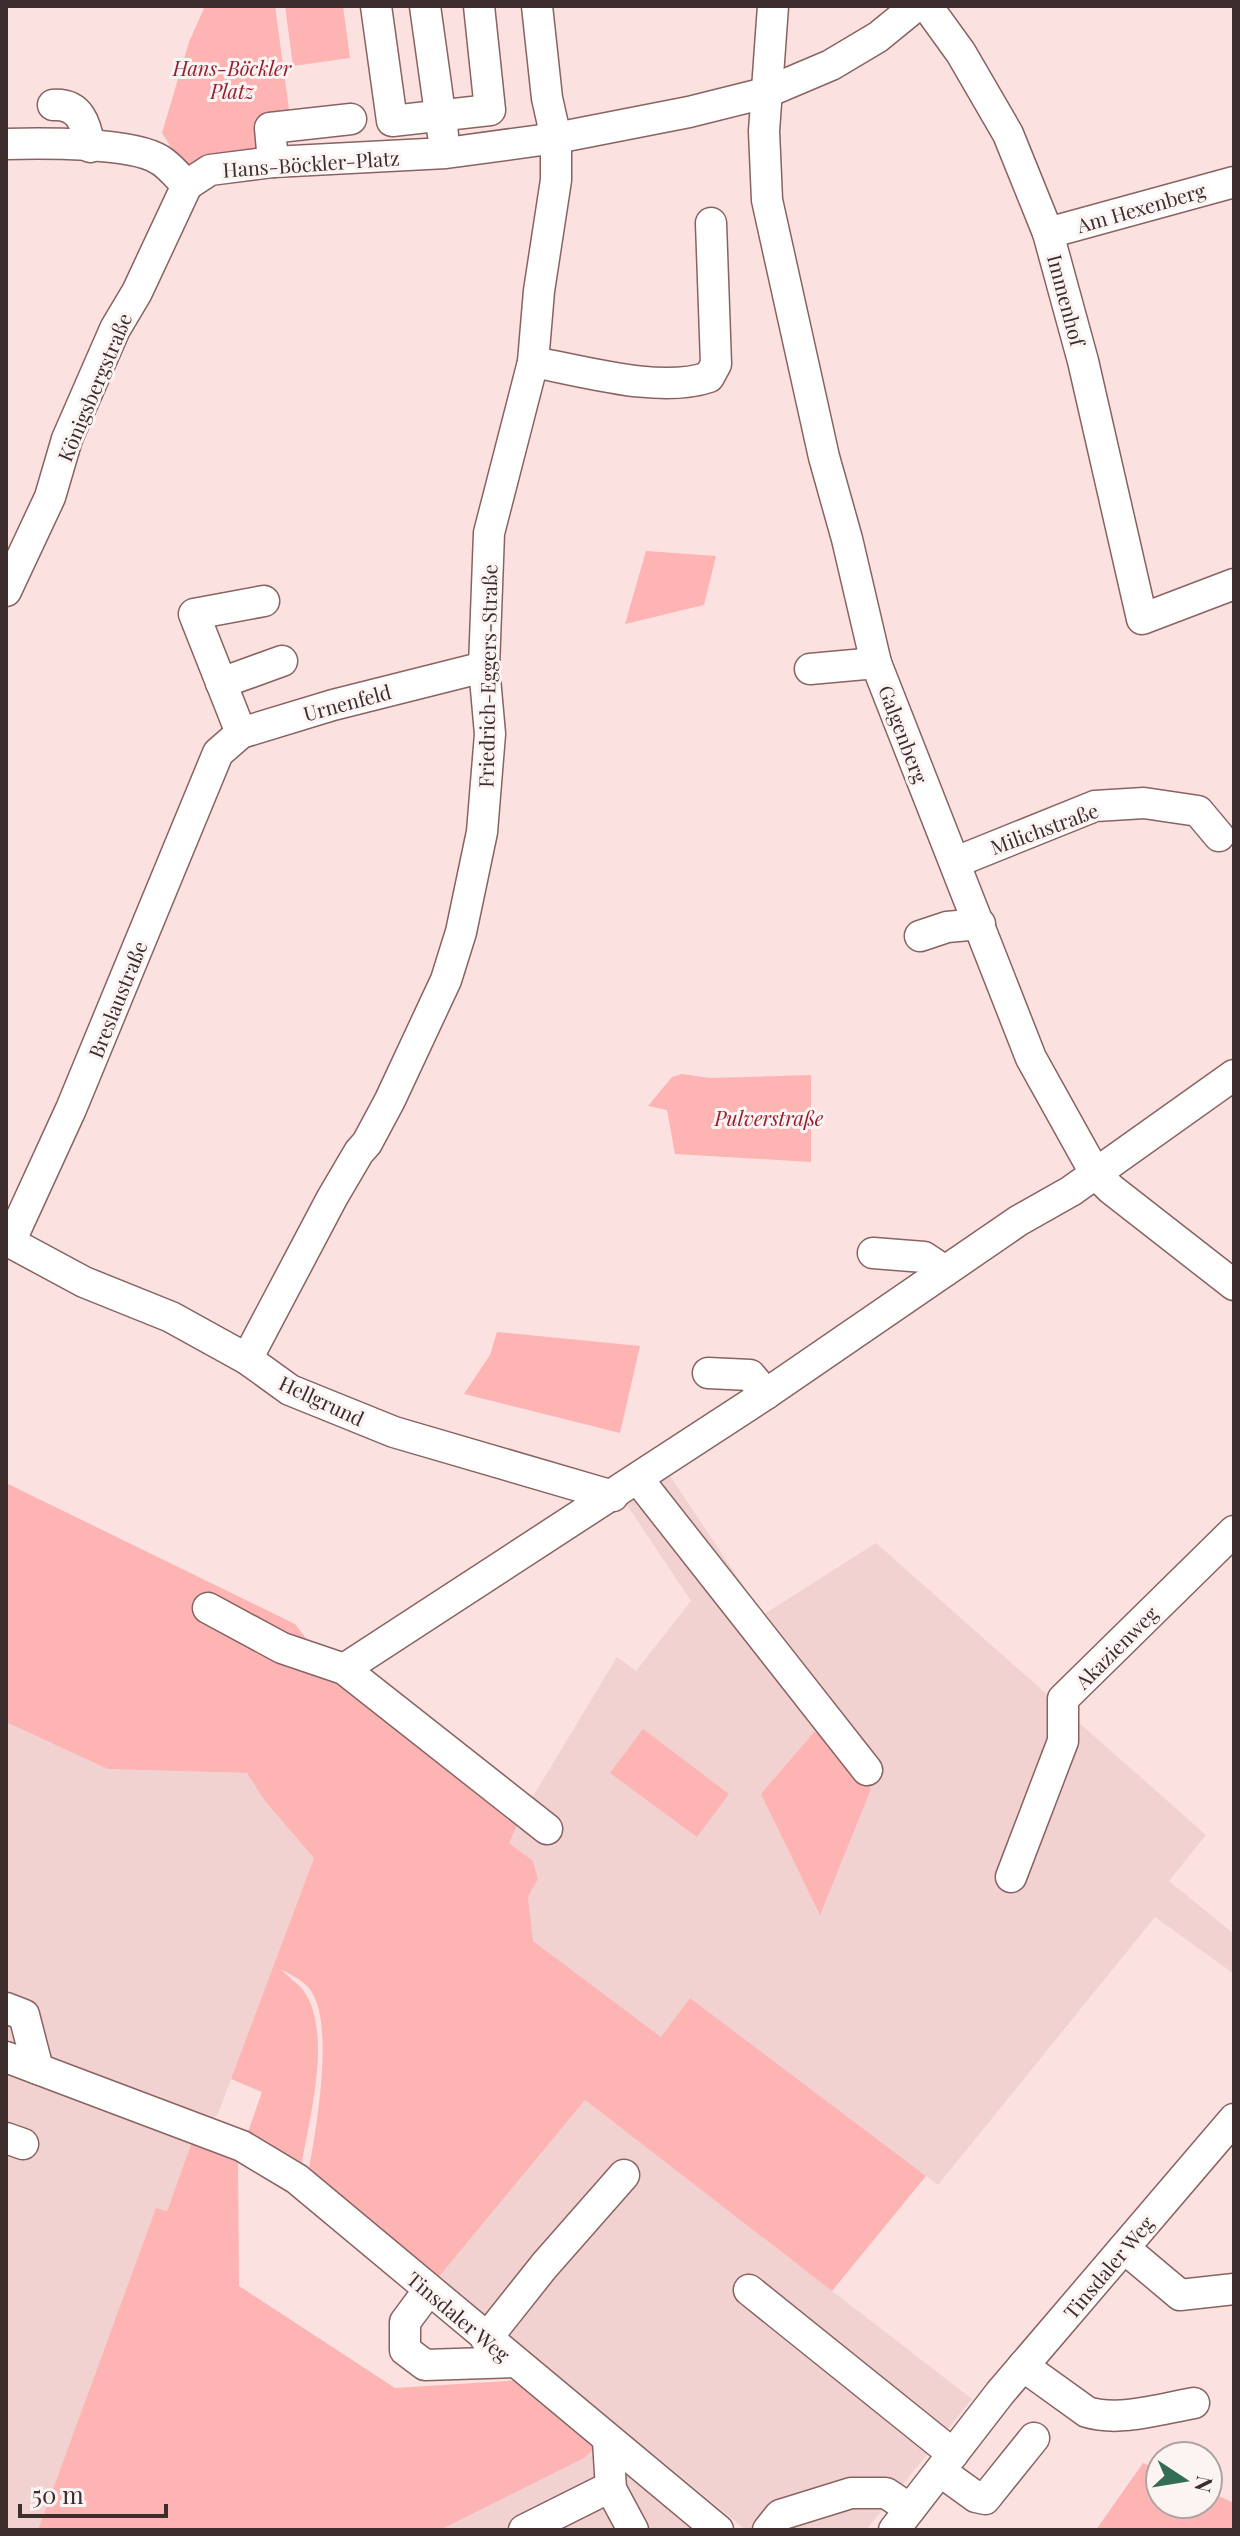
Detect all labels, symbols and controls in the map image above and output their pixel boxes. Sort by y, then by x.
park label: Hans-Böckler Platz [172,54,293,104]
street label: Hans-Böckler-Platz [222,143,400,183]
street label: Am Hexenberg [1072,176,1209,239]
street label: Immenhof [1042,251,1093,350]
street label: Königsbergstraße [51,309,137,465]
street label: Friedrich-Eggers-Straße [472,564,502,788]
street label: Urnenfeld [300,677,394,727]
street label: Galgenberg [873,681,935,787]
street label: Milichstraße [986,796,1102,860]
street label: Breslaustraße [81,937,153,1061]
park label: Pulverstraße [714,1104,824,1131]
street label: Hellgrund [275,1369,369,1432]
street label: Akazienweg [1068,1599,1164,1695]
street label: Tinsdaler Weg [1057,2210,1159,2324]
street label: Tinsdaler Weg [402,2265,516,2367]
north arrow [1144,2440,1224,2520]
scale bar [20,2468,166,2518]
text: N [1188,2473,1221,2495]
text: 50 m [32,2478,84,2510]

